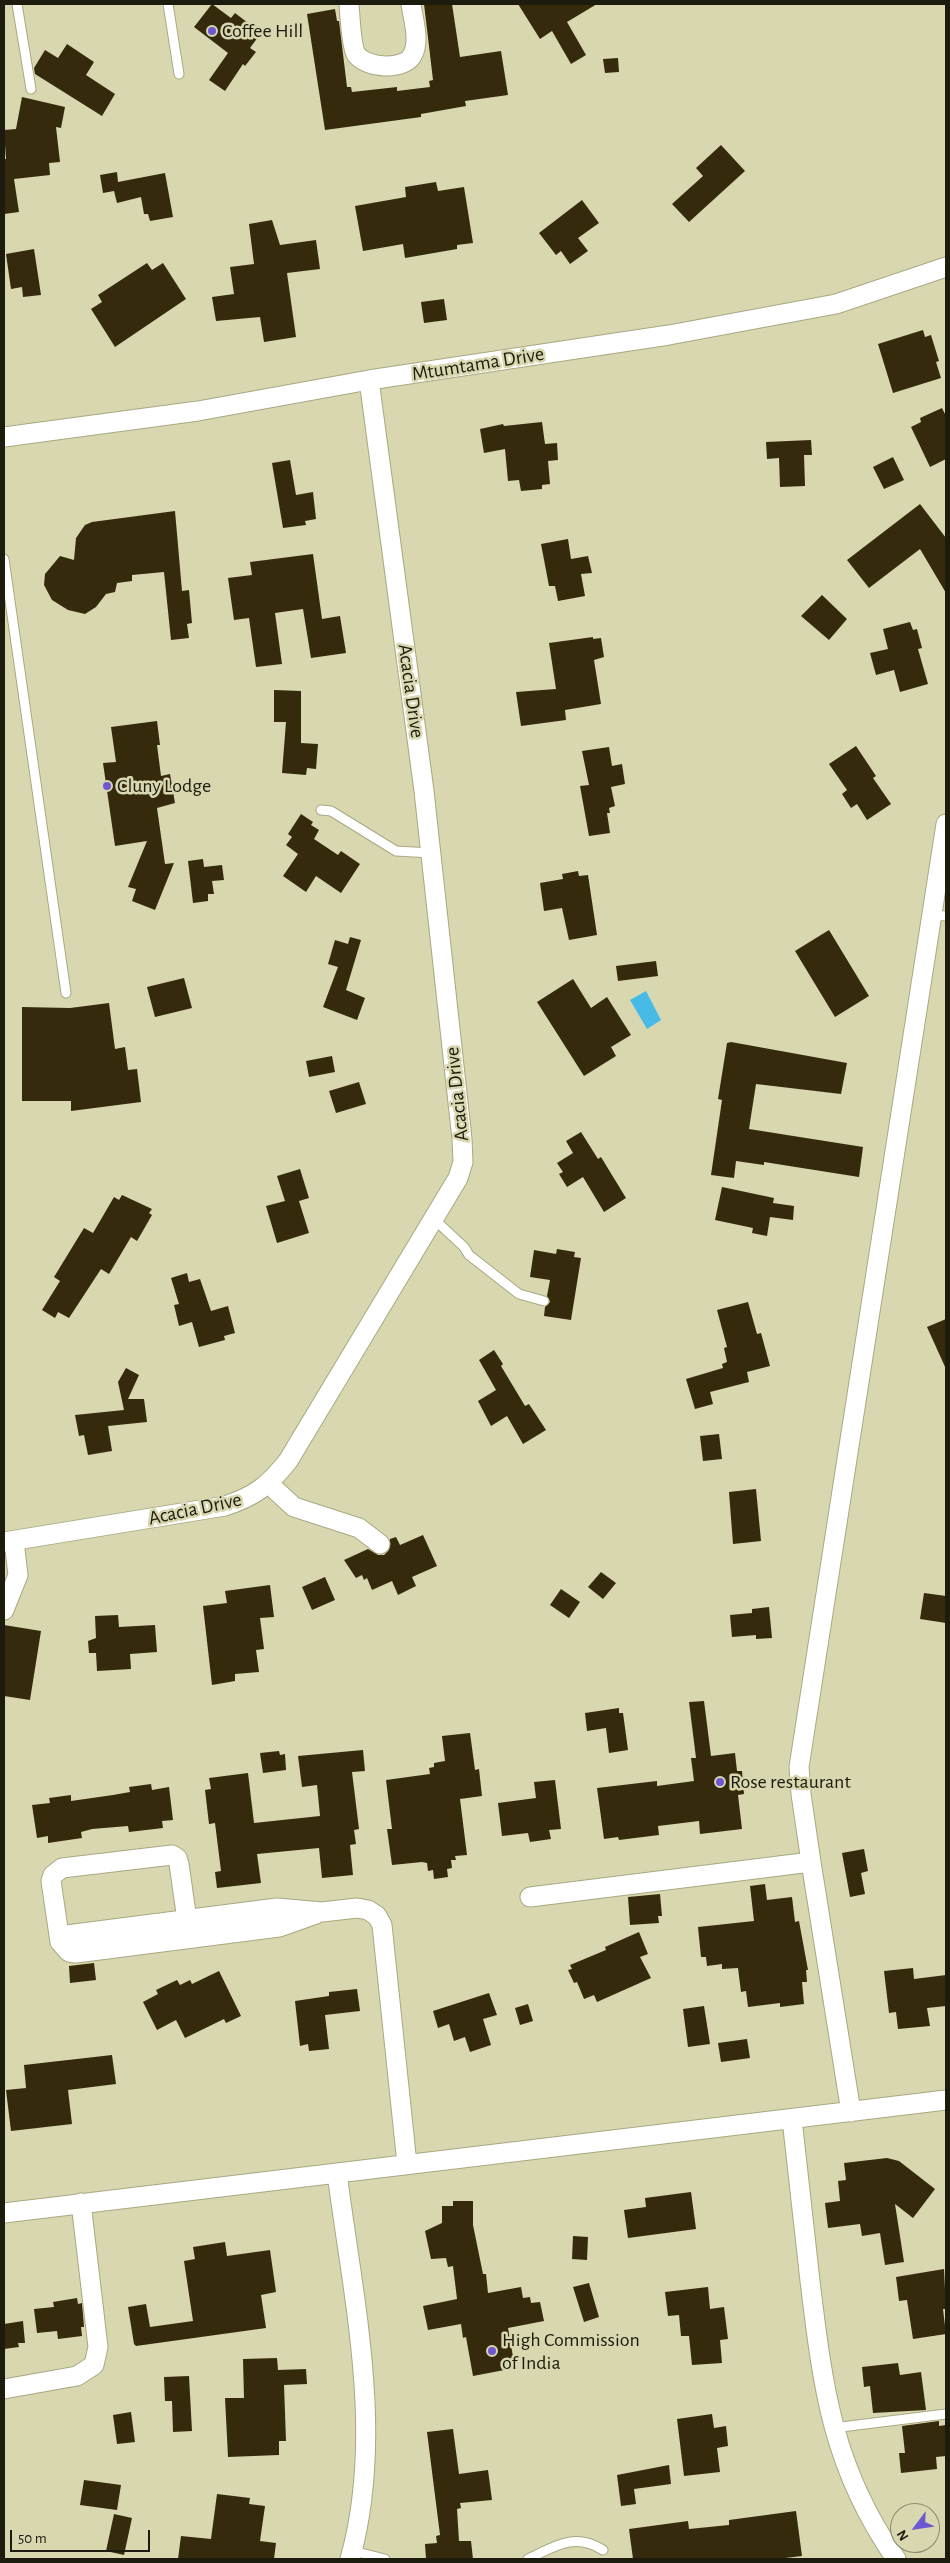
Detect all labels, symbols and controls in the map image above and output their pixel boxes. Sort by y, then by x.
place label: Coffee Hill [222,19,303,43]
marker: Coffee Hill [206,25,218,37]
street label: Mtumtama Drive [410,342,546,386]
street label: Acacia Drive [393,642,429,740]
place label: Cluny Lodge [117,774,211,798]
marker: Cluny Lodge [101,780,113,792]
street label: Acacia Drive [440,1046,474,1142]
street label: Acacia Drive [146,1487,244,1531]
place label: Rose restaurant [730,1770,851,1794]
marker: Rose restaurant [714,1776,726,1788]
place label: High Commission of India [502,2328,640,2375]
marker: High Commission of India [486,2345,498,2357]
north arrow [890,2503,940,2553]
scale bar [12,2520,152,2552]
text: N [894,2527,912,2543]
text: 50 m [18,2531,47,2546]

